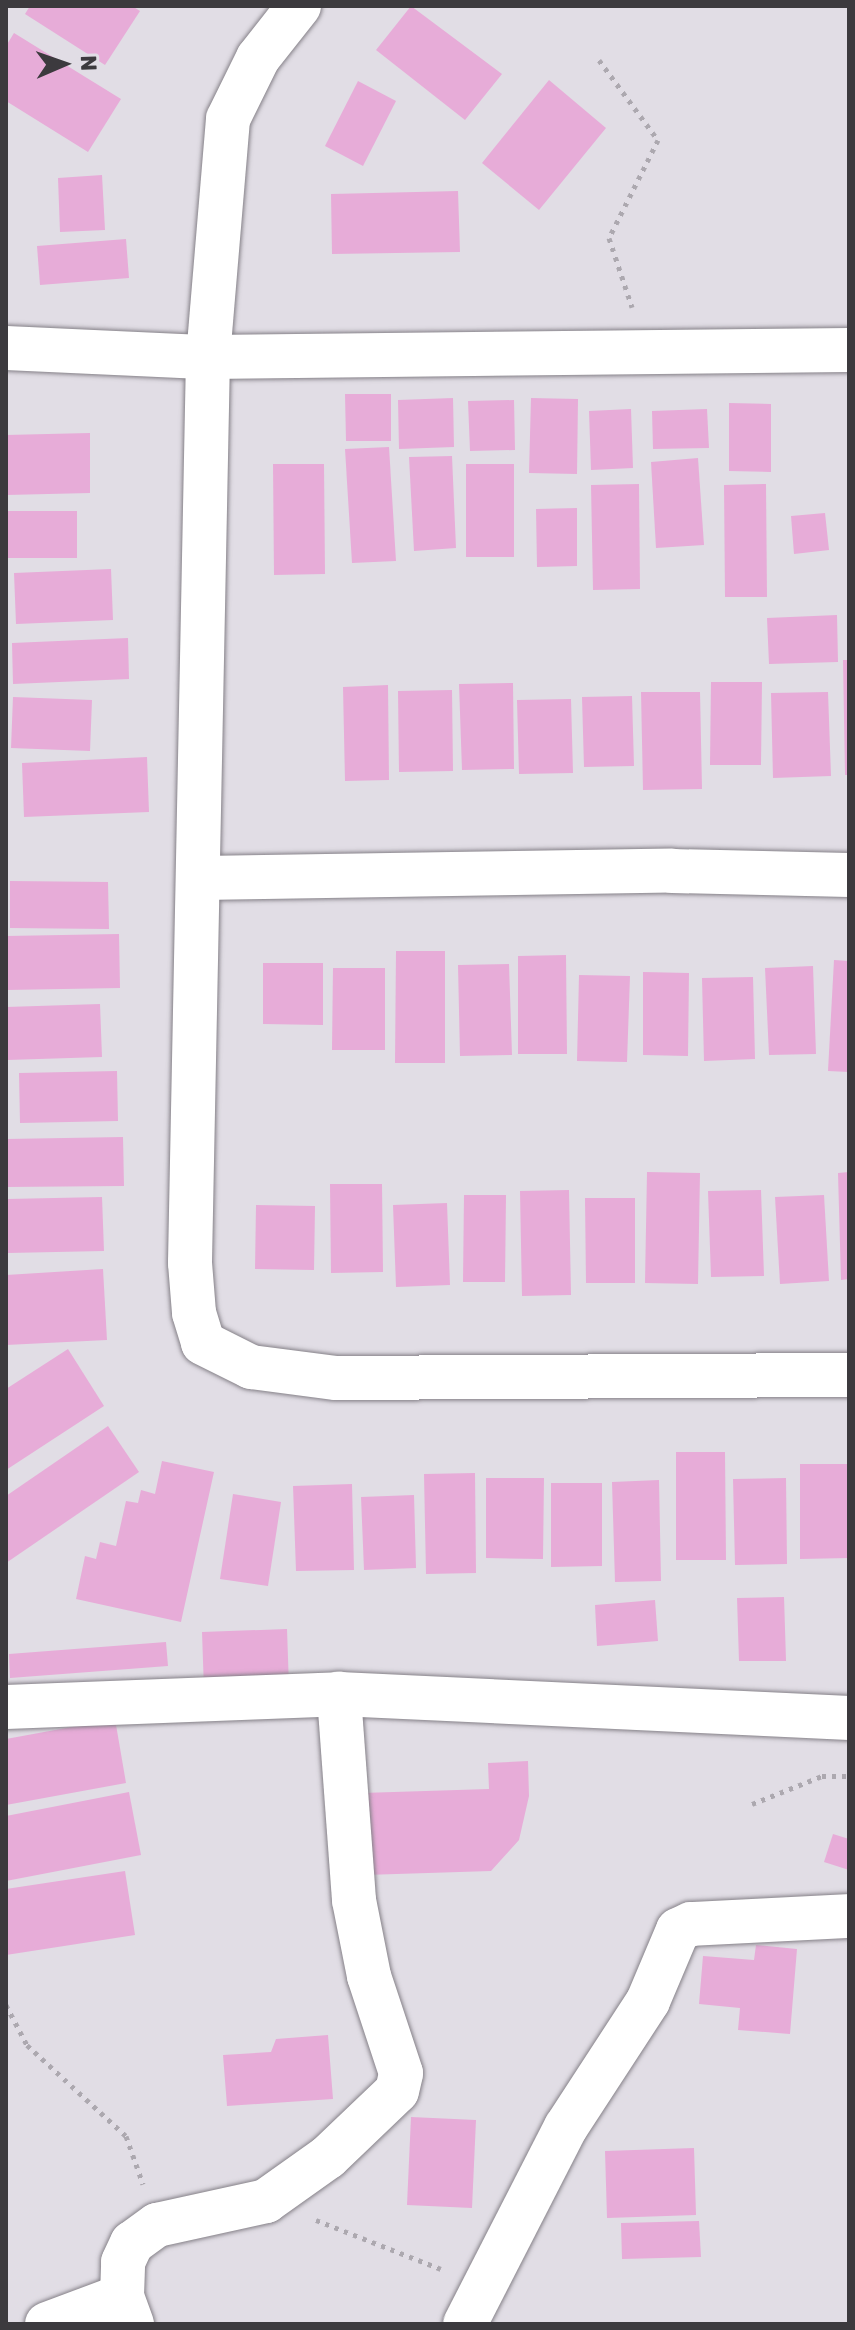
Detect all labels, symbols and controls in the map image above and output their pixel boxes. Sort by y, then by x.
north arrow [24,24,104,104]
text: N [75,55,102,72]

